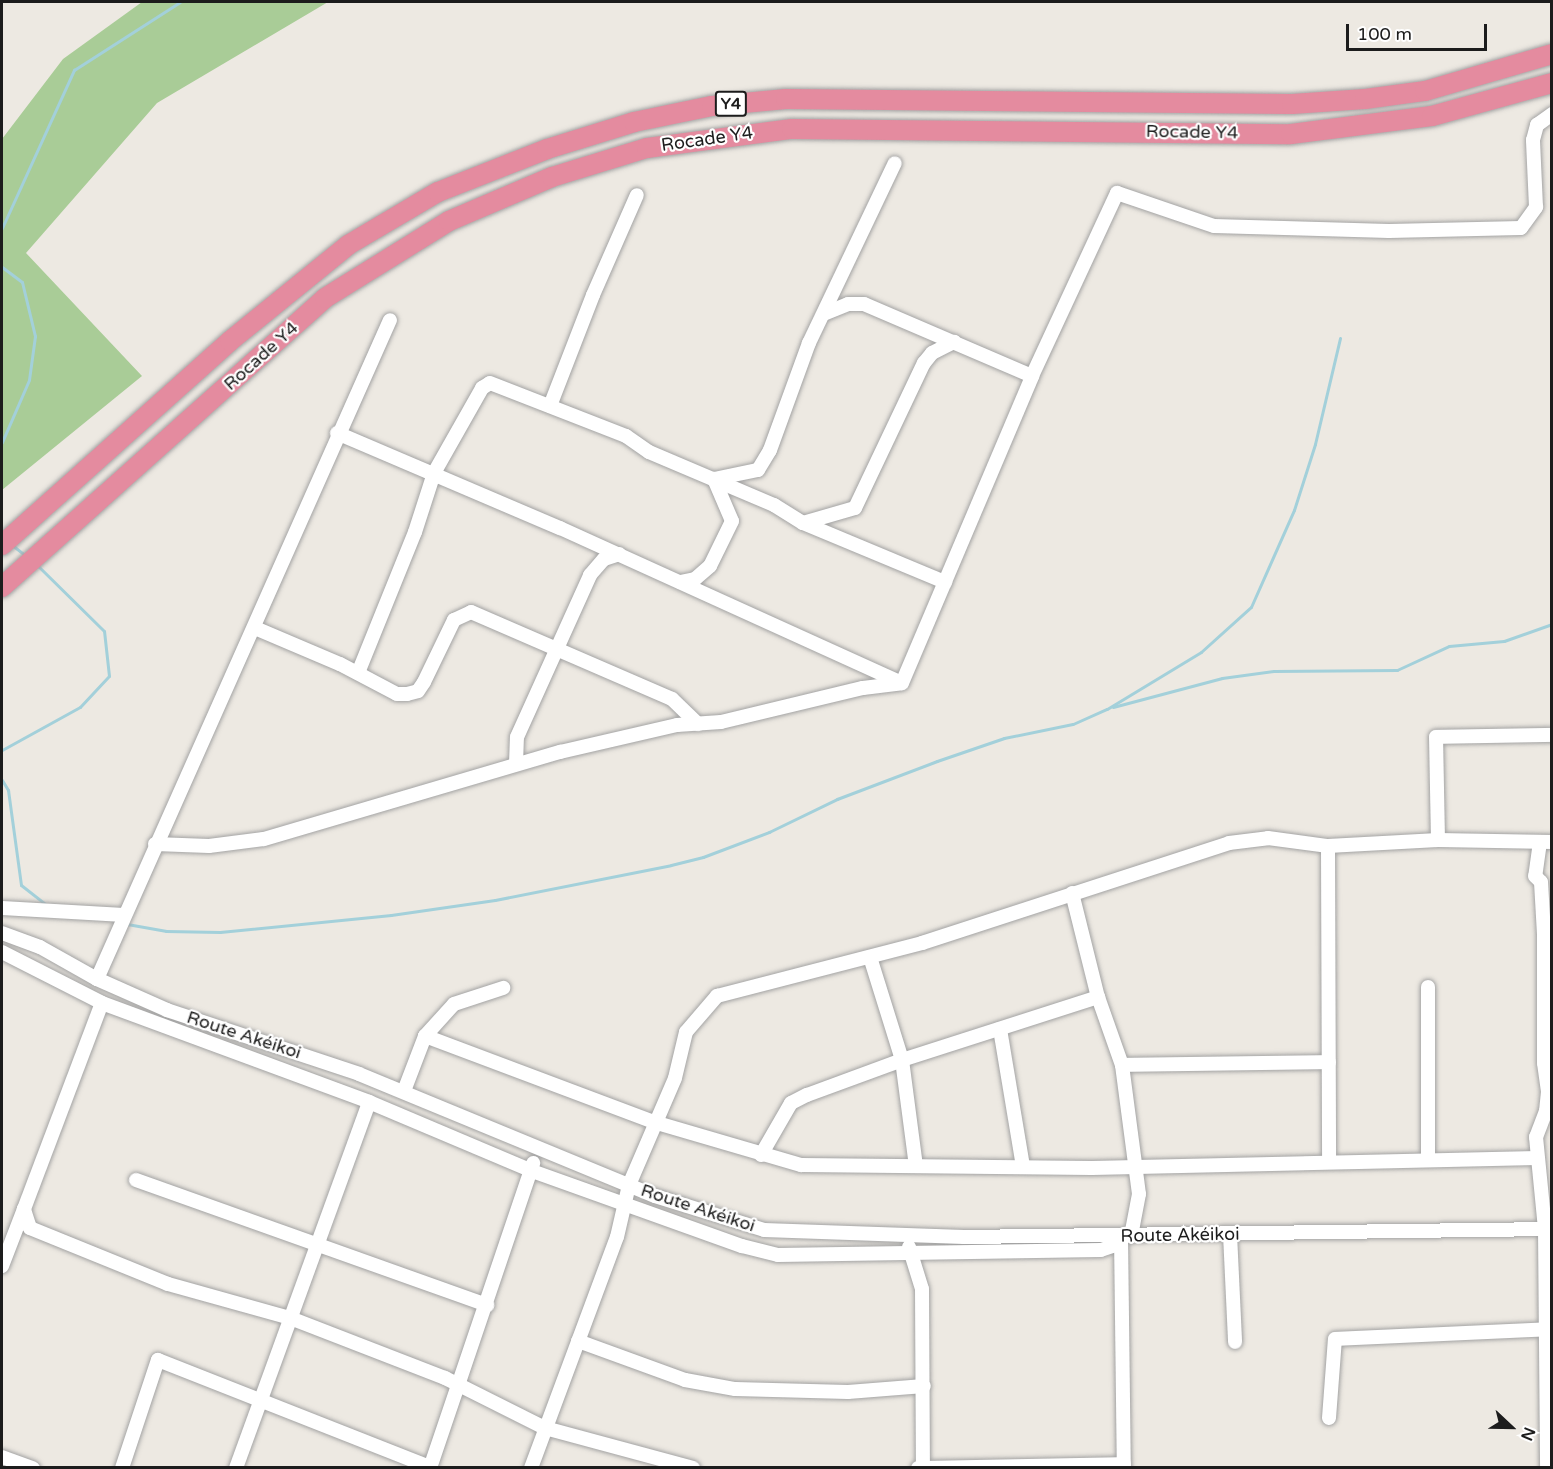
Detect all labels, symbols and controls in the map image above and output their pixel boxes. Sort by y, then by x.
scale bar [1349,12,1490,50]
text: 100 m [1357,23,1412,45]
road number: Y4 [714,91,748,117]
street label: Rocade Y4 [1146,120,1238,144]
street label: Rocade Y4 [660,122,754,156]
street label: Rocade Y4 [219,317,303,395]
street label: Route Akéikoi [184,1006,304,1064]
street label: Route Akéikoi [638,1179,758,1237]
street label: Route Akéikoi [1120,1223,1240,1247]
north arrow [1481,1397,1541,1457]
text: N [1516,1424,1539,1443]

